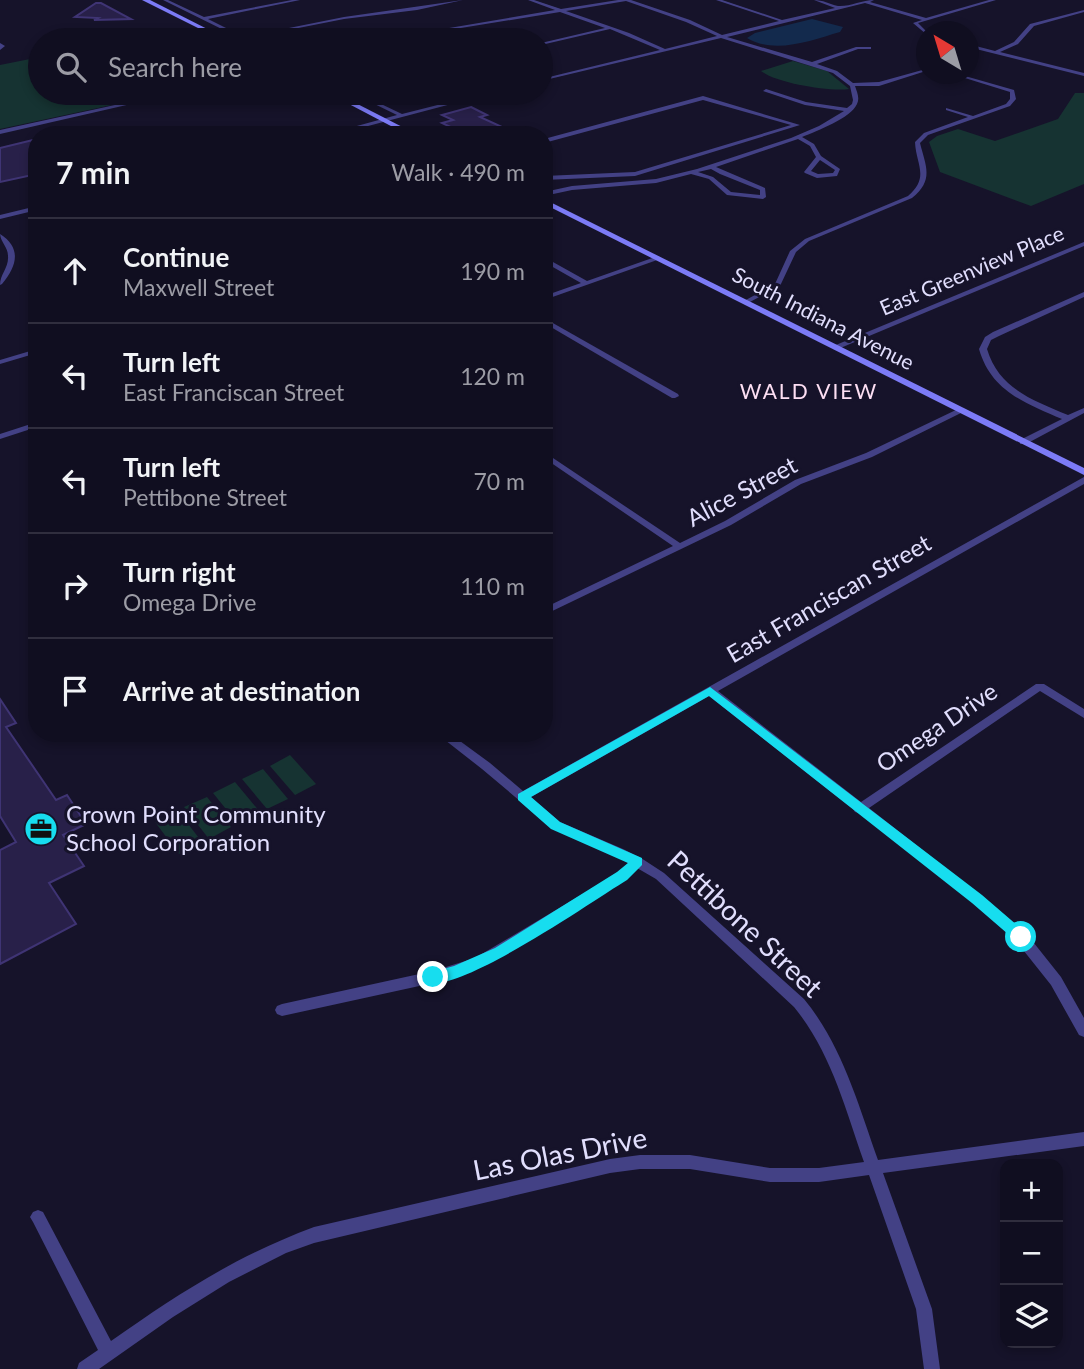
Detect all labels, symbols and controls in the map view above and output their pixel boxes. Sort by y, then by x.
north arrow [916,21,979,84]
search box [28,28,553,105]
icon: search [52,48,90,86]
text: Search here [108,51,242,83]
text: 7 min [56,154,130,190]
text: Walk · 490 m [391,158,525,186]
street label: East Greenview Place [876,219,1067,320]
text: Continue [123,241,229,273]
icon: ahead [56,252,94,290]
text: 190 m [460,257,525,285]
street label: South Indiana Avenue [729,261,919,374]
text: Maxwell Street [123,273,274,301]
text: Turn left [123,346,220,378]
icon: left [56,357,94,395]
text: 120 m [460,362,525,390]
text: East Franciscan Street [123,378,344,406]
district label: WALD VIEW [740,378,878,403]
street label: Alice Street [681,449,802,532]
text: Turn left [123,451,220,483]
icon: left [56,462,94,500]
text: 70 m [474,467,525,495]
text: Pettibone Street [123,483,287,511]
street label: East Franciscan Street [721,527,936,668]
text: Turn right [123,556,236,588]
icon: right [56,567,94,605]
text: 110 m [460,572,525,600]
text: Omega Drive [123,588,256,616]
icon: arrive [56,672,94,710]
text: Arrive at destination [123,675,360,707]
street label: Omega Drive [870,676,1002,778]
place label: Crown Point Community School Corporation [66,799,326,856]
office icon: Crown Point Community School Corporation [22,810,60,848]
street label: Pettibone Street [661,843,830,1004]
route start [1005,921,1036,952]
route end [417,961,448,992]
street label: Las Olas Drive [470,1120,650,1187]
map controls [1000,1159,1063,1348]
button: + [1000,1159,1063,1222]
button: − [1000,1222,1063,1285]
button: layers [1000,1285,1063,1348]

